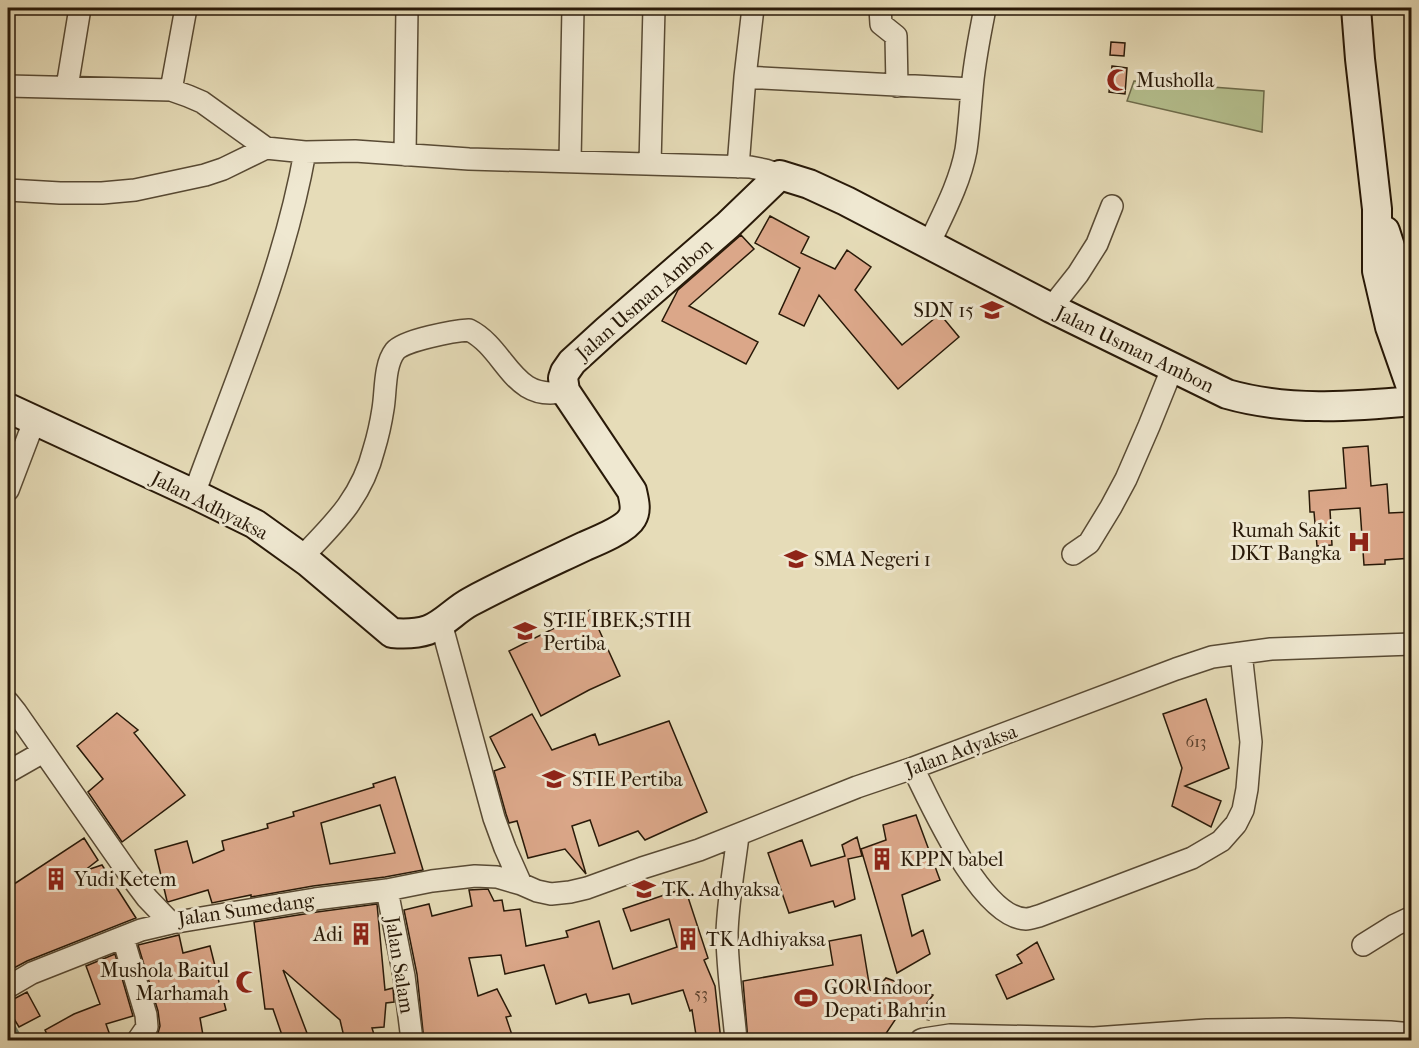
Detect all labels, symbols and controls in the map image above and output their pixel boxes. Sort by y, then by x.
mosque icon: Musholla [1105,67,1131,93]
place label: Musholla [1136,69,1215,92]
street label: Jalan Usman Ambon [570,234,718,366]
school or university icon: SDN 15 [979,297,1005,323]
place label: SDN 15 [914,299,974,322]
street label: Jalan Usman Ambon [1050,300,1218,398]
street label: Jalan Adhyaksa [146,465,273,545]
place label: Rumah Sakit DKT Bangka [1230,519,1342,565]
hospital icon: Rumah Sakit DKT Bangka [1346,529,1372,555]
school or university icon: SMA Negeri 1 [783,546,809,572]
place label: SMA Negeri 1 [814,548,931,571]
place label: STIE IBEK;STIH Pertiba [543,609,692,655]
school or university icon: STIE IBEK;STIH Pertiba [512,618,538,644]
street label: Jalan Adyaksa [900,719,1021,782]
house number: 613 [1186,732,1206,751]
school or university icon: STIE Pertiba [541,766,567,792]
place label: STIE Pertiba [572,768,684,791]
building icon: KPPN babel [869,846,895,872]
place label: KPPN babel [900,848,1004,871]
building icon: Yudi Ketem [43,866,69,892]
place label: Yudi Ketem [73,868,177,891]
school or university icon: TK. Adhyaksa [631,876,657,902]
place label: TK. Adhyaksa [662,878,780,901]
street label: Jalan Sumedang [174,888,316,931]
street label: Jalan Salam [380,913,419,1016]
building icon: Adi [348,921,374,947]
place label: Adi [312,923,343,946]
building icon: TK Adhiyaksa [675,926,701,952]
place label: TK Adhiyaksa [706,928,826,951]
place label: Mushola Baitul Marhamah [100,959,230,1005]
mosque icon: Mushola Baitul Marhamah [234,969,260,995]
place label: GOR Indoor Depati Bahrin [824,976,946,1022]
house number: 53 [694,984,708,1003]
sports icon: GOR Indoor Depati Bahrin [793,985,819,1011]

